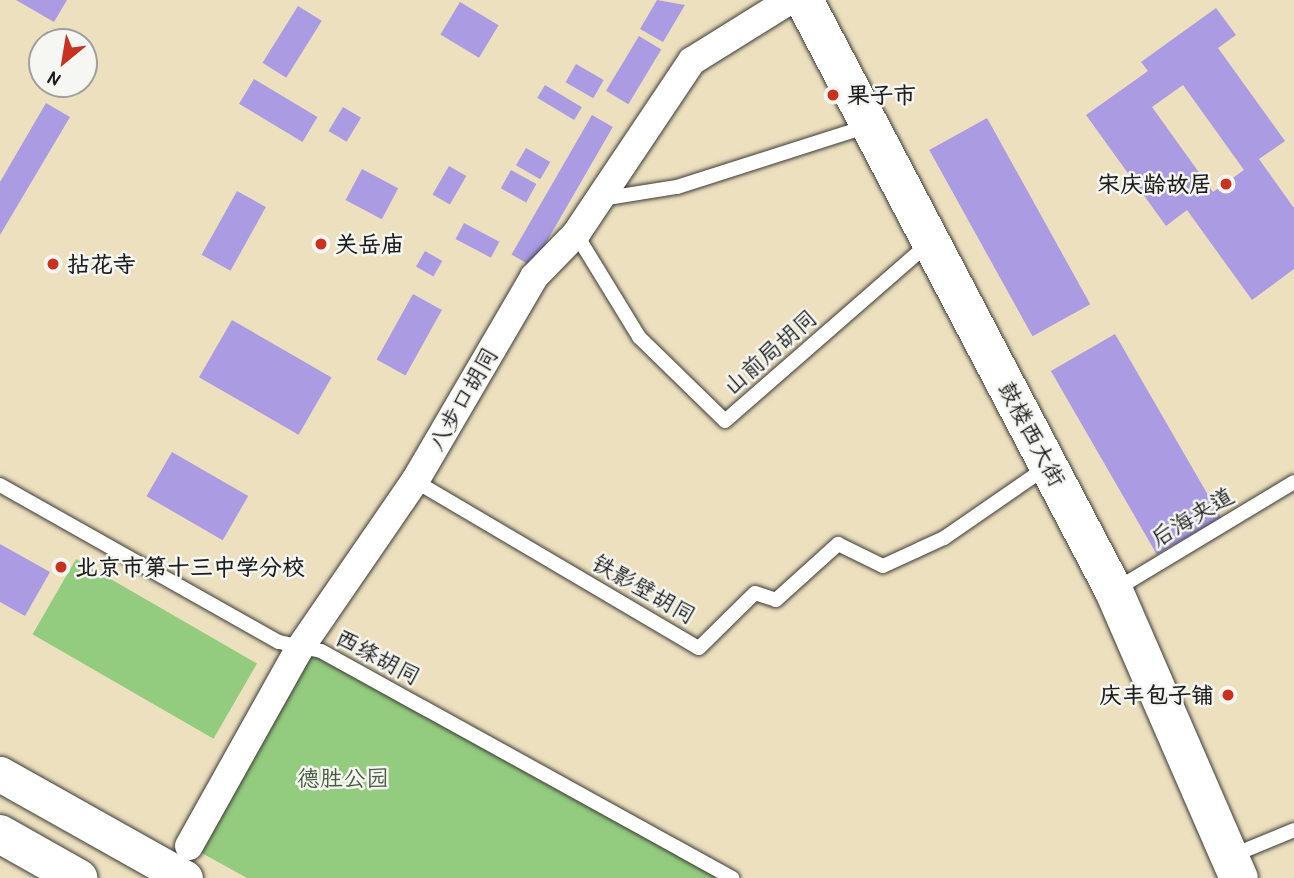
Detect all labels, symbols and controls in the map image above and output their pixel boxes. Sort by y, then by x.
north arrow [28,28,98,98]
text: N [43,66,64,93]
place label: 果子市 [847,81,916,109]
marker: 果子市 [825,87,841,103]
place label: 宋庆龄故居 [1097,170,1212,198]
marker: 宋庆龄故居 [1218,176,1234,192]
place label: 关岳庙 [335,230,404,258]
marker: 关岳庙 [313,236,329,252]
place label: 拈花寺 [67,250,136,278]
marker: 拈花寺 [45,256,61,272]
street label: 山前局胡同 [718,304,822,400]
street label: 八步口胡同 [422,342,504,456]
street label: 鼓楼西大街 [993,377,1071,491]
street label: 后海夹道 [1145,481,1239,553]
street label: 铁影壁胡同 [587,548,701,630]
place label: 北京市第十三中学分校 [75,553,305,581]
marker: 北京市第十三中学分校 [53,559,69,575]
street label: 西绦胡同 [331,623,425,691]
place label: 庆丰包子铺 [1099,681,1214,709]
marker: 庆丰包子铺 [1220,687,1236,703]
park label: 德胜公园 [297,764,389,792]

